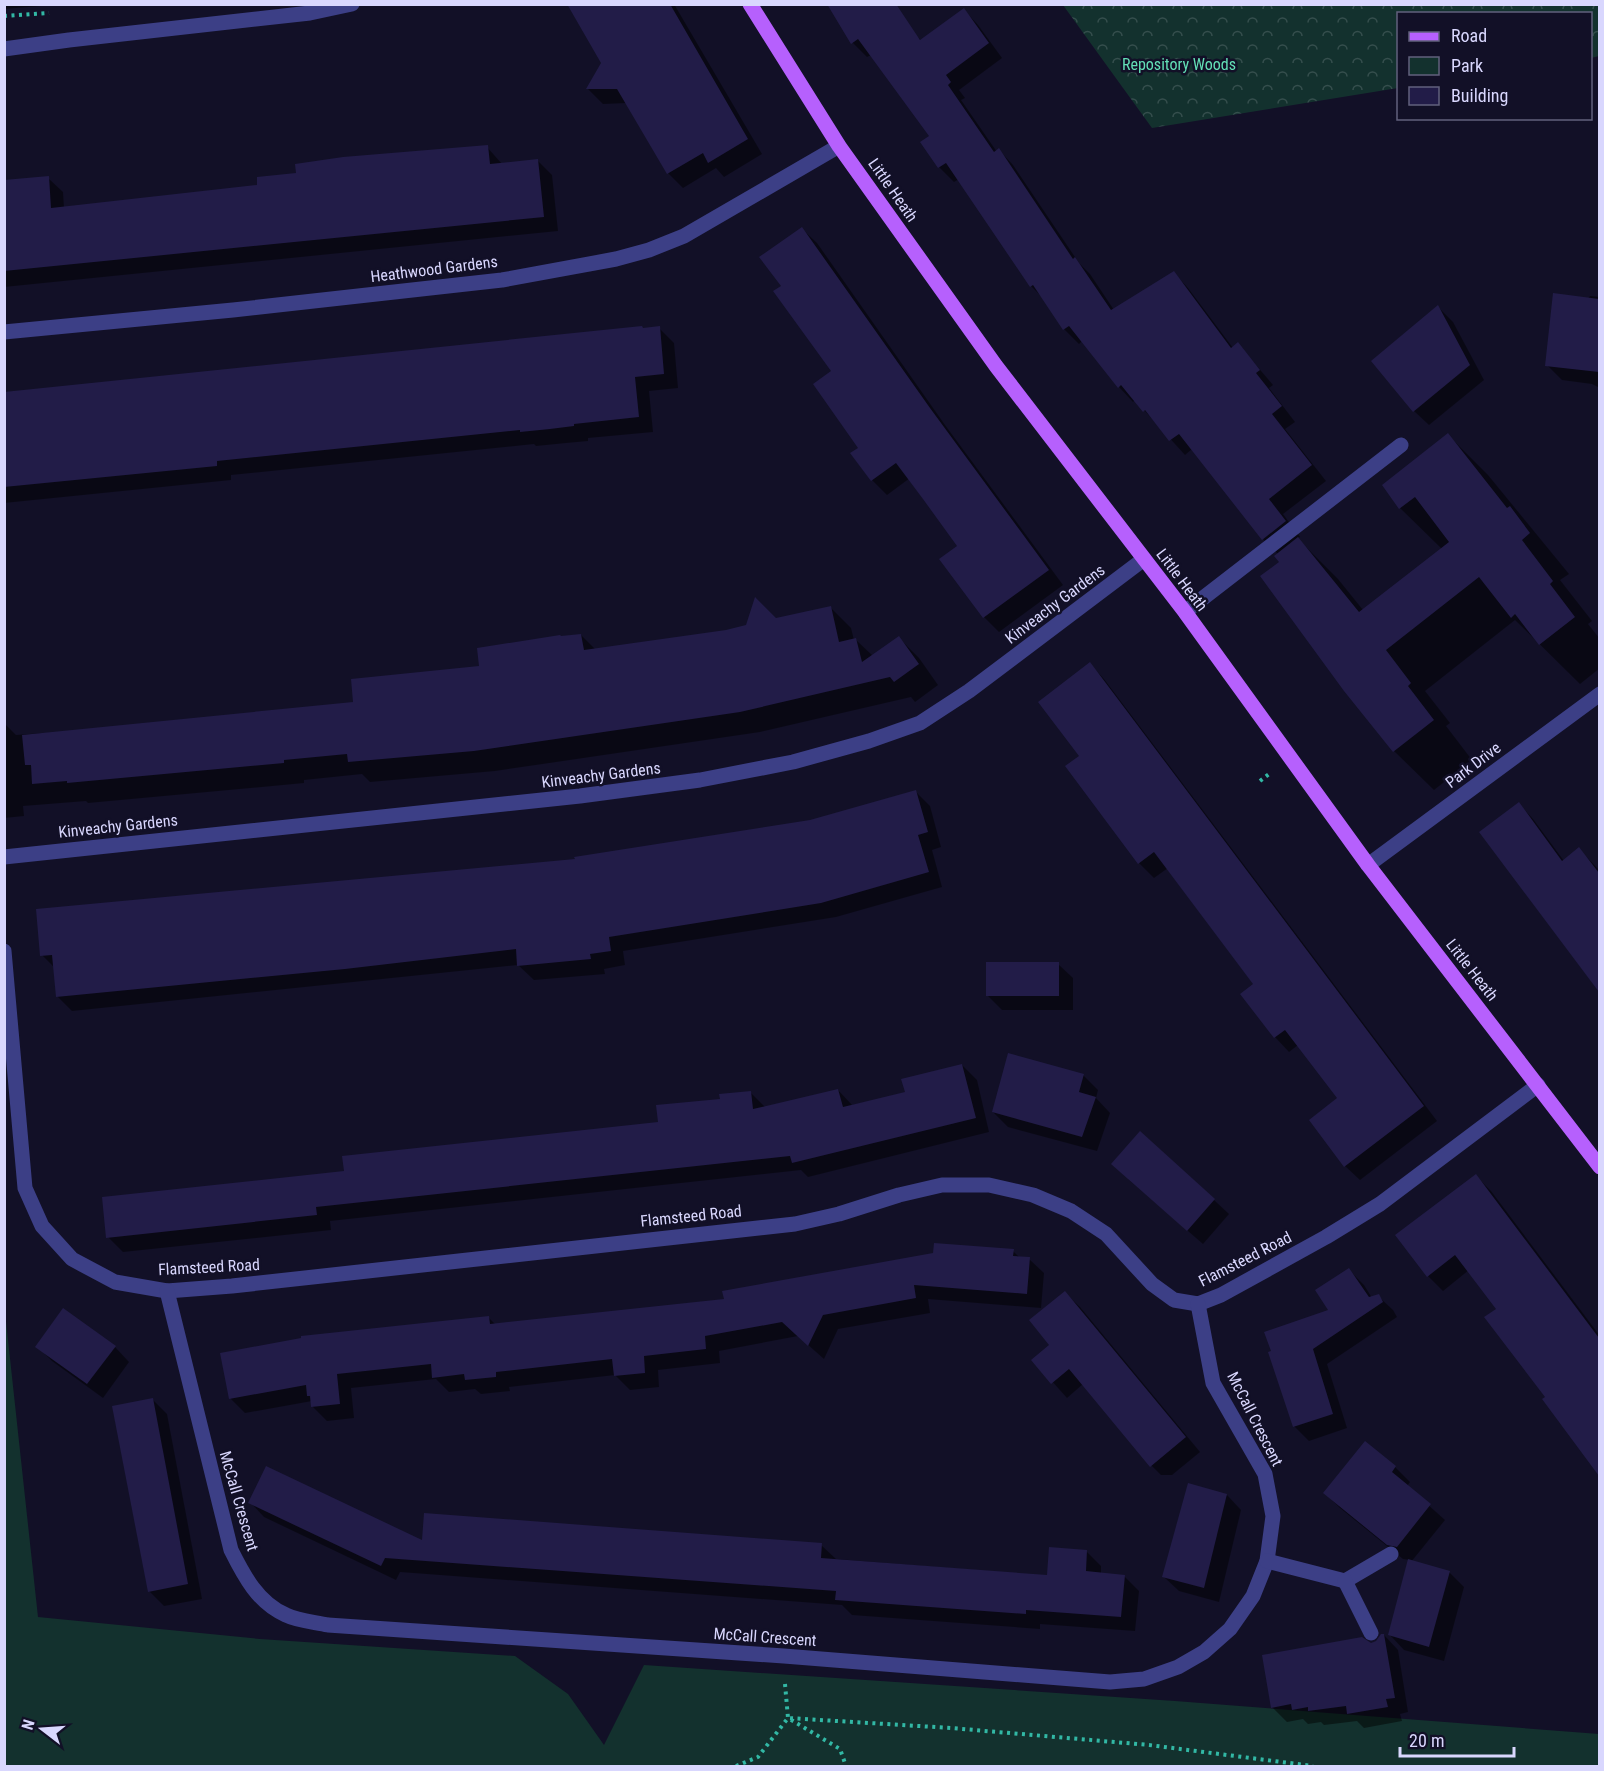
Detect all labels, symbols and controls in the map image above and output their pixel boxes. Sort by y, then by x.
legend [1397,12,1592,120]
text: Road [1451,25,1487,46]
park label: Repository Woods [1122,55,1236,74]
text: Park [1451,55,1483,76]
text: Building [1451,85,1508,106]
street label: Little Heath [864,155,922,225]
street label: Heathwood Gardens [369,252,499,286]
street label: Little Heath [1152,545,1212,615]
street label: Kinveachy Gardens [1001,560,1109,648]
street label: Park Drive [1442,738,1504,792]
street label: Kinveachy Gardens [540,758,662,792]
street label: Kinveachy Gardens [57,810,179,842]
street label: Little Heath [1442,935,1502,1005]
street label: Flamsteed Road [639,1201,743,1231]
street label: Flamsteed Road [1195,1227,1295,1291]
street label: Flamsteed Road [158,1255,260,1279]
street label: McCall Crescent [1223,1369,1287,1470]
street label: McCall Crescent [216,1449,262,1553]
street label: McCall Crescent [713,1624,817,1650]
north arrow [12,1699,72,1759]
text: N [18,1717,39,1732]
scale bar [1400,1720,1514,1758]
text: 20 m [1409,1730,1444,1751]

